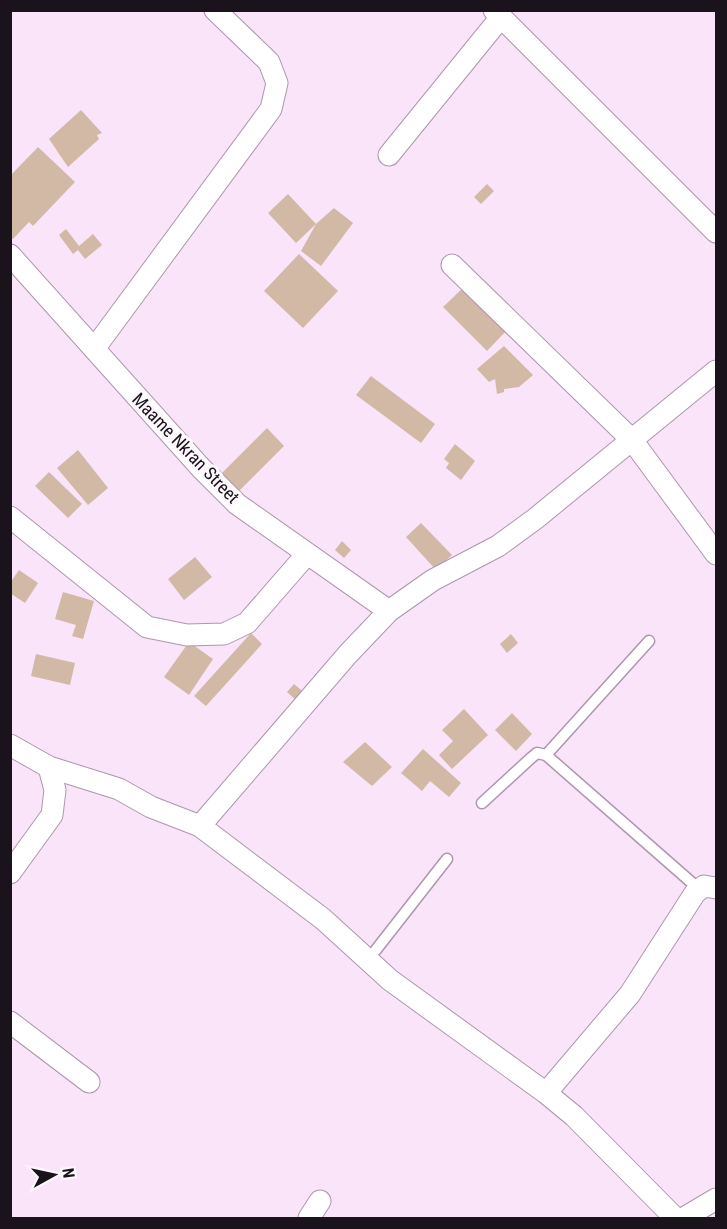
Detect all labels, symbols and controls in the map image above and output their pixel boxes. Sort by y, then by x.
street label: Maame Nkran Street [128,389,244,507]
north arrow [24,1145,84,1205]
text: N [58,1167,78,1179]

